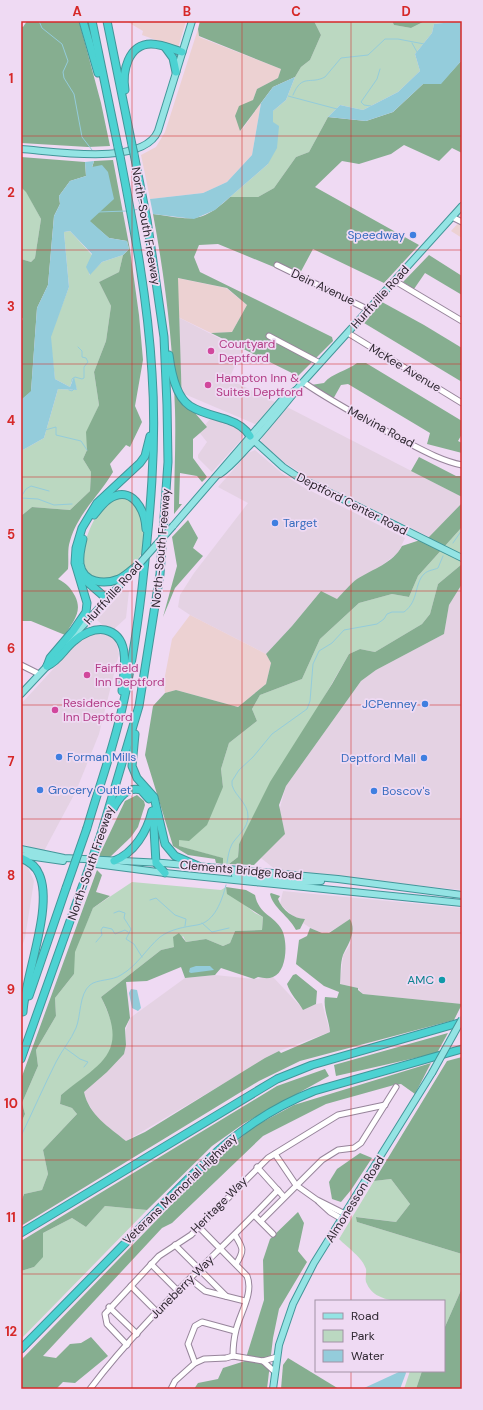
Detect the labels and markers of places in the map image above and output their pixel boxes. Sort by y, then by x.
place label: Speedway [347,227,405,243]
marker: Speedway [408,230,418,240]
place label: Courtyard Deptford [219,336,275,366]
marker: Courtyard Deptford [206,346,216,356]
place label: Hampton Inn & Suites Deptford [216,370,303,400]
marker: Hampton Inn & Suites Deptford [203,380,213,390]
place label: Target [283,515,318,531]
marker: Target [270,518,280,528]
place label: Fairfield Inn Deptford [95,660,165,690]
marker: Fairfield Inn Deptford [82,670,92,680]
place label: Residence Inn Deptford [63,695,133,725]
place label: JCPenney [362,696,417,712]
marker: JCPenney [420,699,430,709]
marker: Residence Inn Deptford [50,705,60,715]
place label: Forman Mills [67,749,136,765]
place label: Deptford Mall [341,750,416,766]
marker: Forman Mills [54,752,64,762]
marker: Deptford Mall [419,753,429,763]
place label: Grocery Outlet [48,782,132,798]
place label: Boscov's [382,783,430,799]
marker: Grocery Outlet [35,785,45,795]
marker: Boscov's [369,786,379,796]
place label: AMC [407,972,434,988]
marker: AMC [437,975,447,985]

